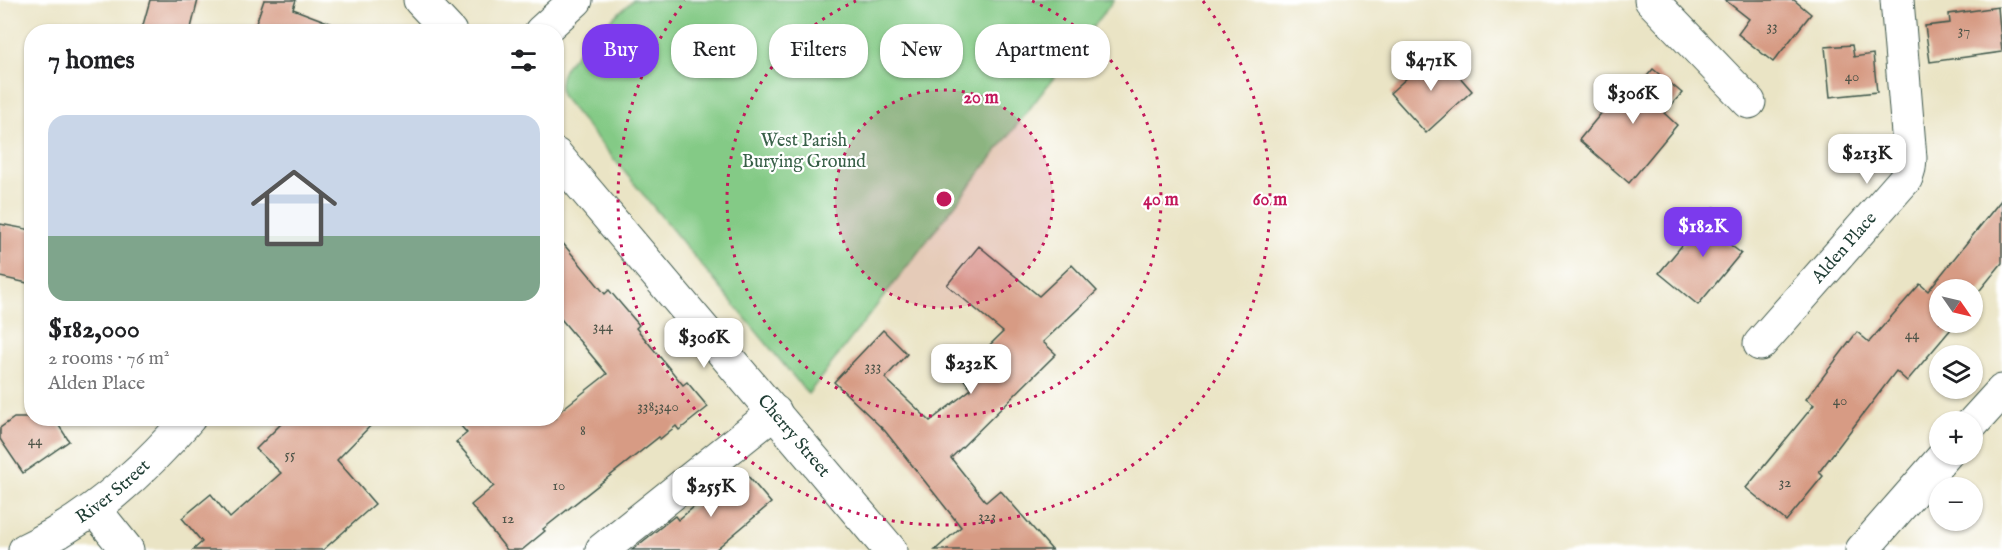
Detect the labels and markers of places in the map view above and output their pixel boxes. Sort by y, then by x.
pin: $471K [1389,41,1473,92]
pin: $306K [1591,74,1675,125]
pin: $213K [1825,134,1909,185]
centre of rings [934,189,954,209]
pin: $182K [1661,207,1745,258]
pin: $306K [662,318,746,369]
pin: $232K [929,344,1013,395]
pin: $255K [669,467,753,518]

